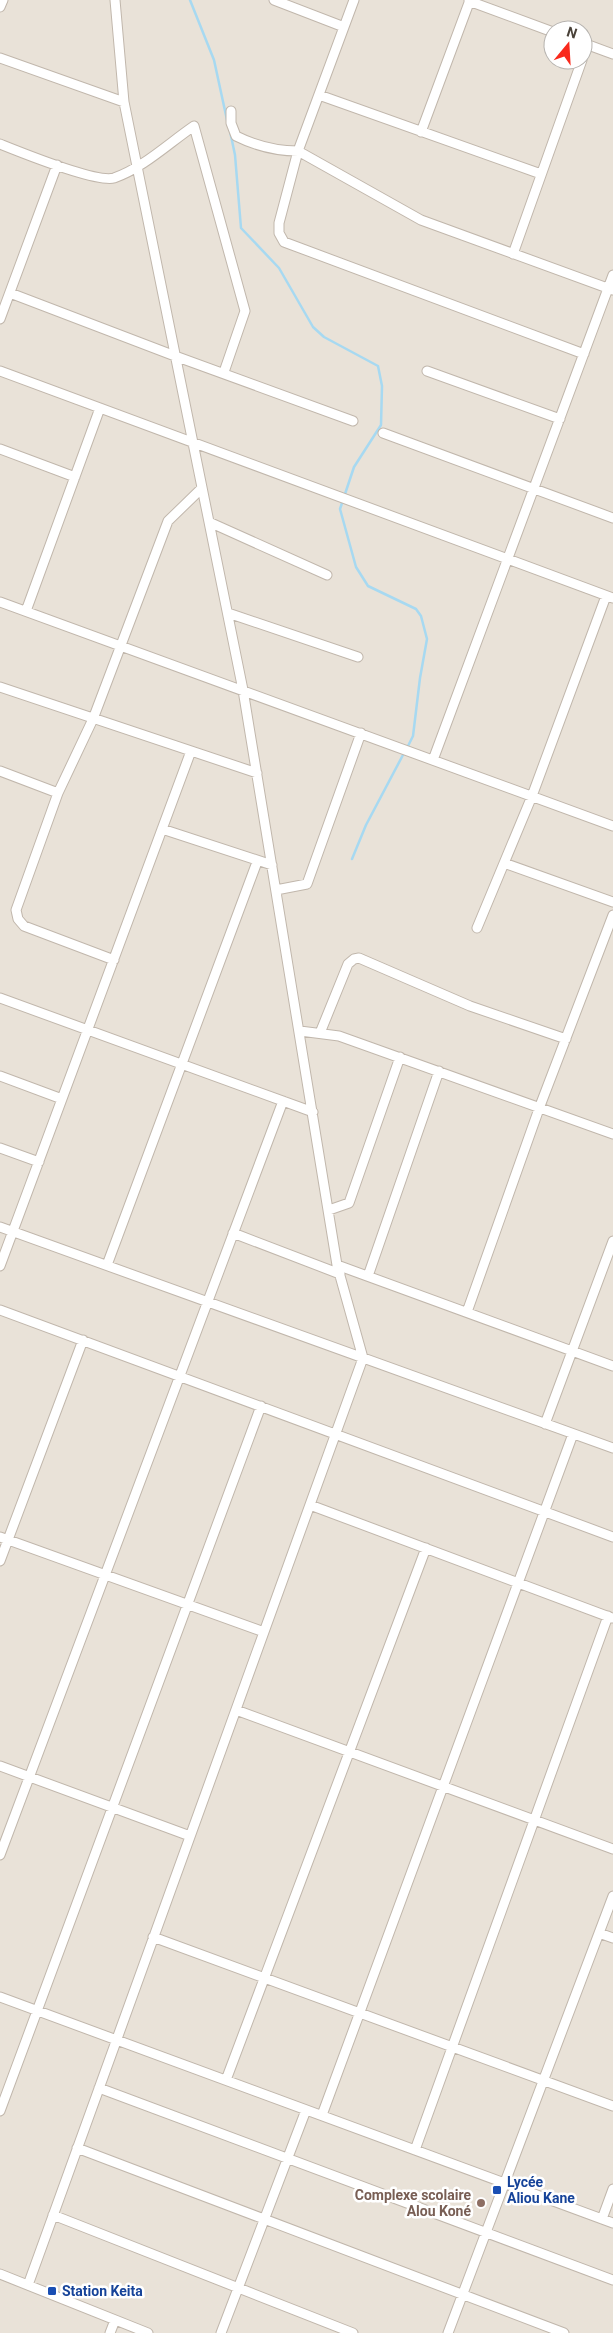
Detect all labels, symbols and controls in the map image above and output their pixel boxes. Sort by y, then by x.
north arrow [543,20,593,70]
text: N [565,23,579,42]
place label: Lycée Aliou Kane [507,2174,575,2206]
marker: Lycée Aliou Kane [491,2184,503,2196]
place label: Complexe scolaire Alou Koné [355,2187,471,2219]
marker: Complexe scolaire Alou Koné [475,2197,487,2209]
place label: Station Keita [62,2283,143,2299]
marker: Station Keita [46,2285,58,2297]

